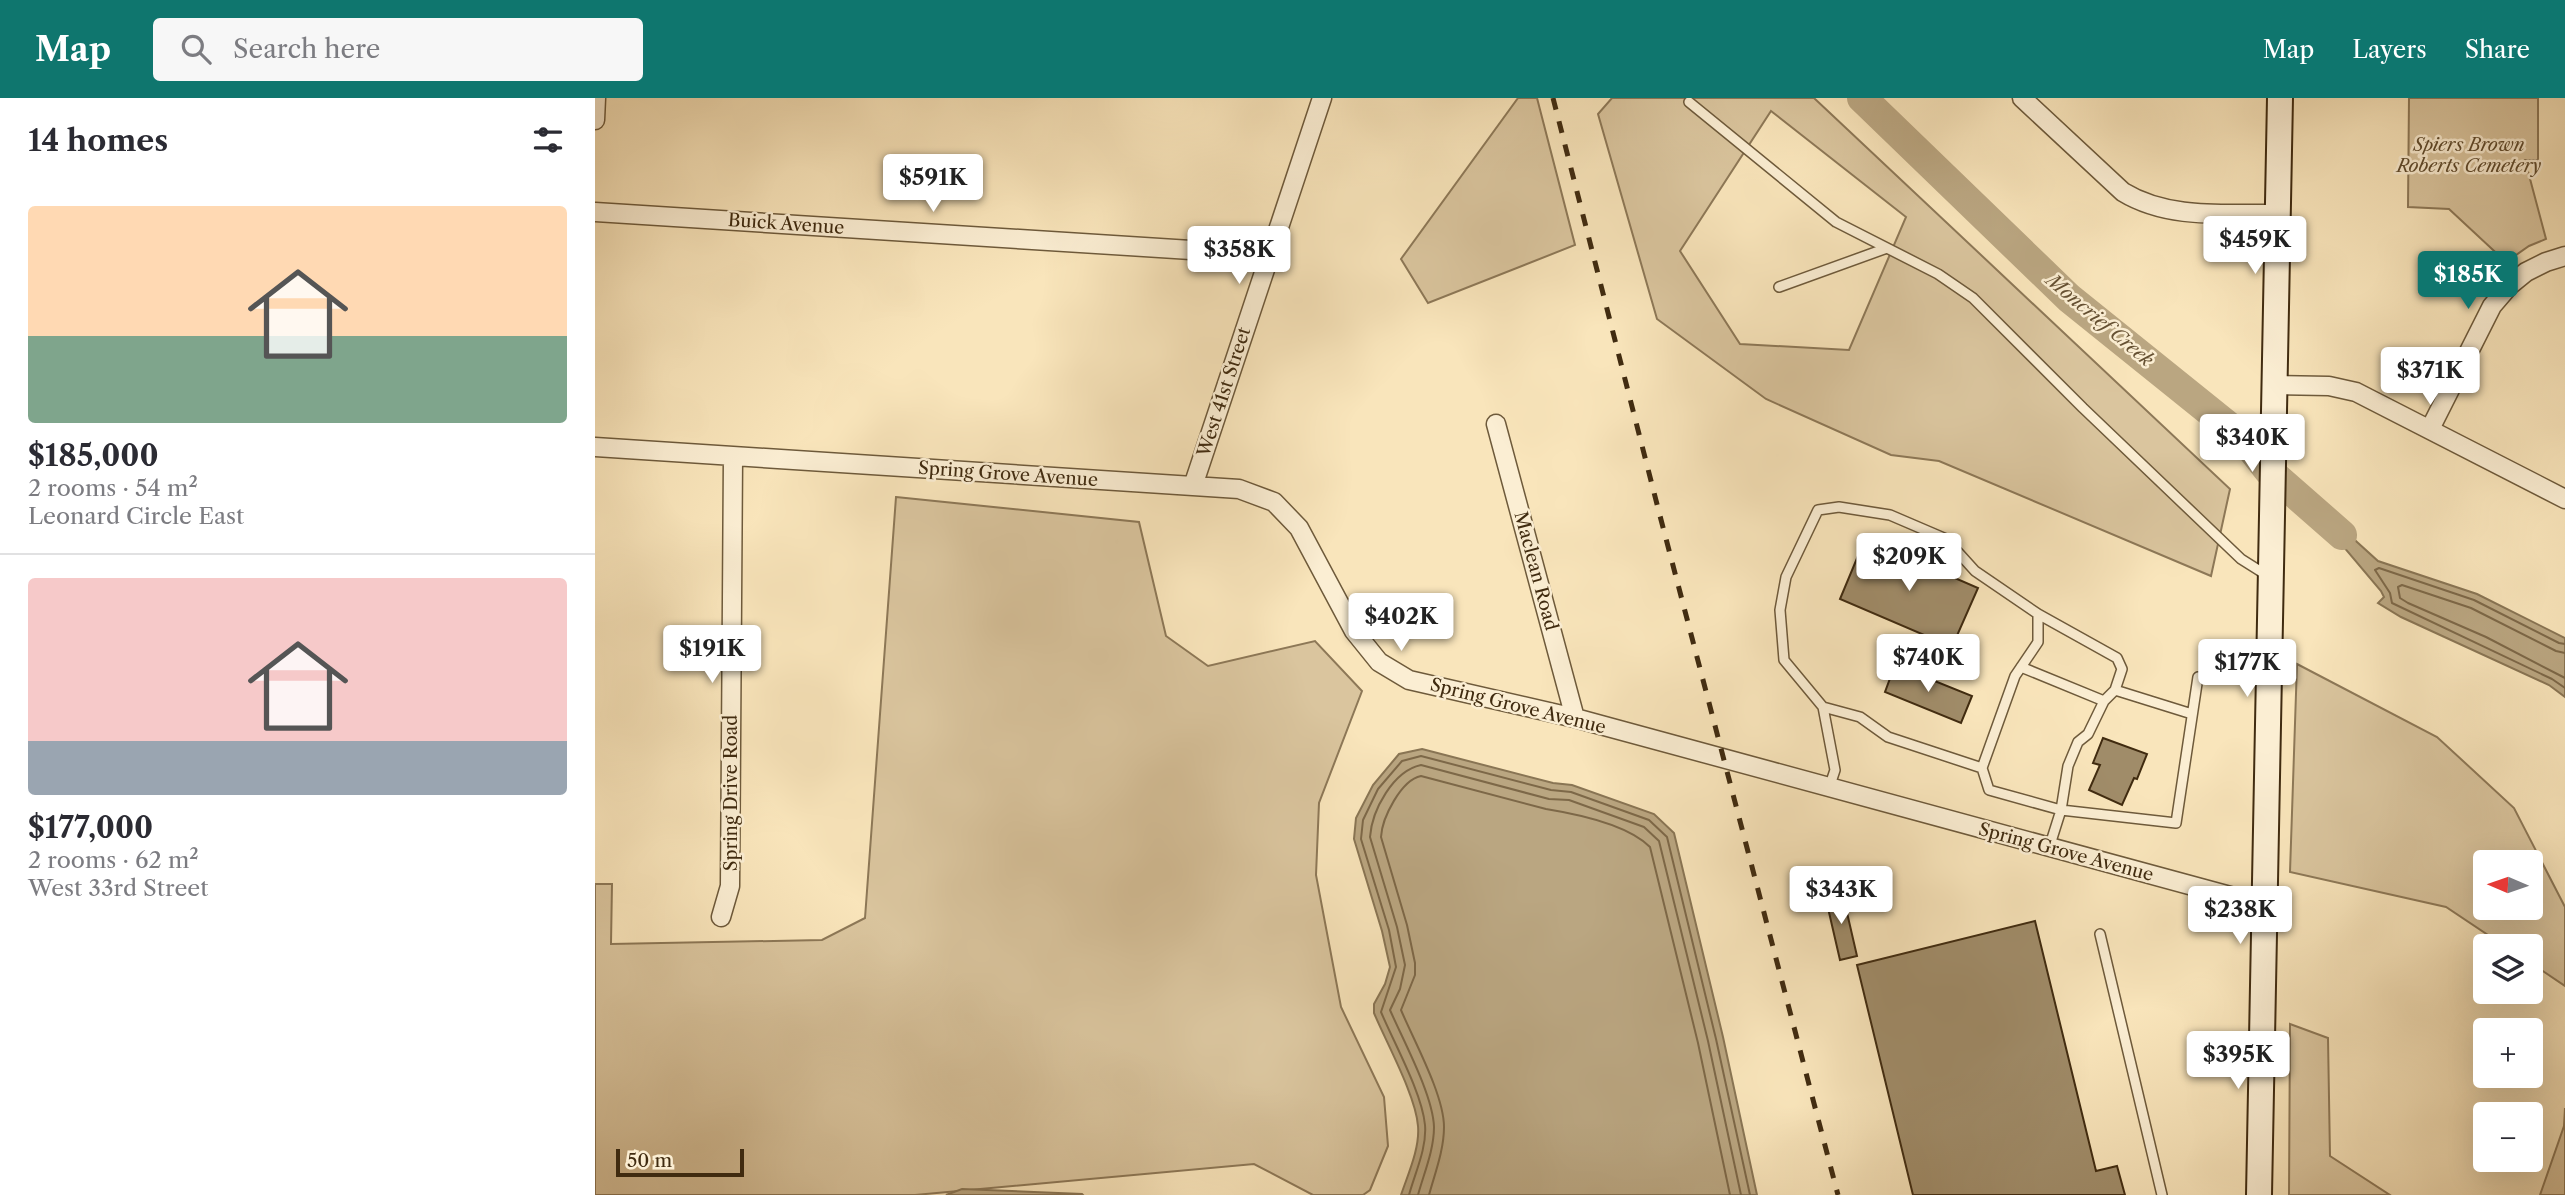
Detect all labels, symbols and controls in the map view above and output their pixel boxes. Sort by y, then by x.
search box [153,18,643,81]
text: Map [35,29,111,70]
icon: search [177,30,215,68]
text: Search here [233,33,380,65]
text: Map [2263,35,2314,64]
text: Layers [2352,35,2427,64]
text: Share [2465,35,2530,64]
icon: filters [529,121,567,159]
text: 14 homes [28,122,168,159]
park label: Spiers Brown Roberts Cemetery [2395,134,2541,177]
pin: $591K [884,155,982,214]
text: $591K [899,163,967,191]
street label: Buick Avenue [727,209,845,239]
pin: $459K [2206,216,2304,276]
text: $459K [2219,225,2291,253]
pin: $358K [1190,226,1288,286]
text: $358K [1203,235,1275,263]
icon: home [235,251,361,377]
pin: $185K [2419,252,2517,311]
text: $185K [2434,260,2502,288]
water label: Moncrief Creek [2040,267,2158,371]
street label: West 41st Street [1192,324,1256,461]
pin: $371K [2381,348,2479,407]
text: $371K [2397,356,2463,384]
pin: $340K [2203,414,2301,474]
text: $340K [2216,423,2288,451]
text: $185,000 [28,437,159,474]
street label: Spring Grove Avenue [917,457,1099,491]
text: 2 rooms · 54 m² [28,474,198,502]
text: Leonard Circle East [28,502,244,530]
street label: Maclean Road [1510,509,1562,633]
pin: $209K [1860,533,1958,593]
text: $209K [1872,542,1946,570]
pin: $402K [1352,594,1450,653]
text: $402K [1364,602,1438,630]
icon: home [235,623,361,749]
pin: $191K [663,626,761,685]
text: $191K [679,634,745,662]
pin: $740K [1879,634,1977,694]
pin: $177K [2198,640,2296,699]
text: $740K [1893,643,1963,671]
text: $177K [2214,648,2280,676]
street label: Spring Grove Avenue [1428,674,1608,738]
street label: Spring Drive Road [720,715,742,871]
text: $177,000 [28,809,153,846]
street label: Spring Grove Avenue [1976,818,2156,886]
text: 2 rooms · 62 m² [28,846,199,874]
north arrow [2473,850,2543,920]
map controls [2473,850,2543,1172]
pin: $343K [1792,866,1890,926]
text: West 33rd Street [28,874,208,902]
text: $343K [1806,875,1876,903]
pin: $238K [2191,886,2289,946]
text: $238K [2204,895,2276,923]
button: layers [2473,934,2543,1004]
button: + [2473,1018,2543,1088]
pin: $395K [2189,1032,2287,1091]
text: $395K [2203,1040,2273,1068]
button: − [2473,1102,2543,1172]
scale bar [616,1146,744,1178]
text: 50 m [627,1149,672,1172]

